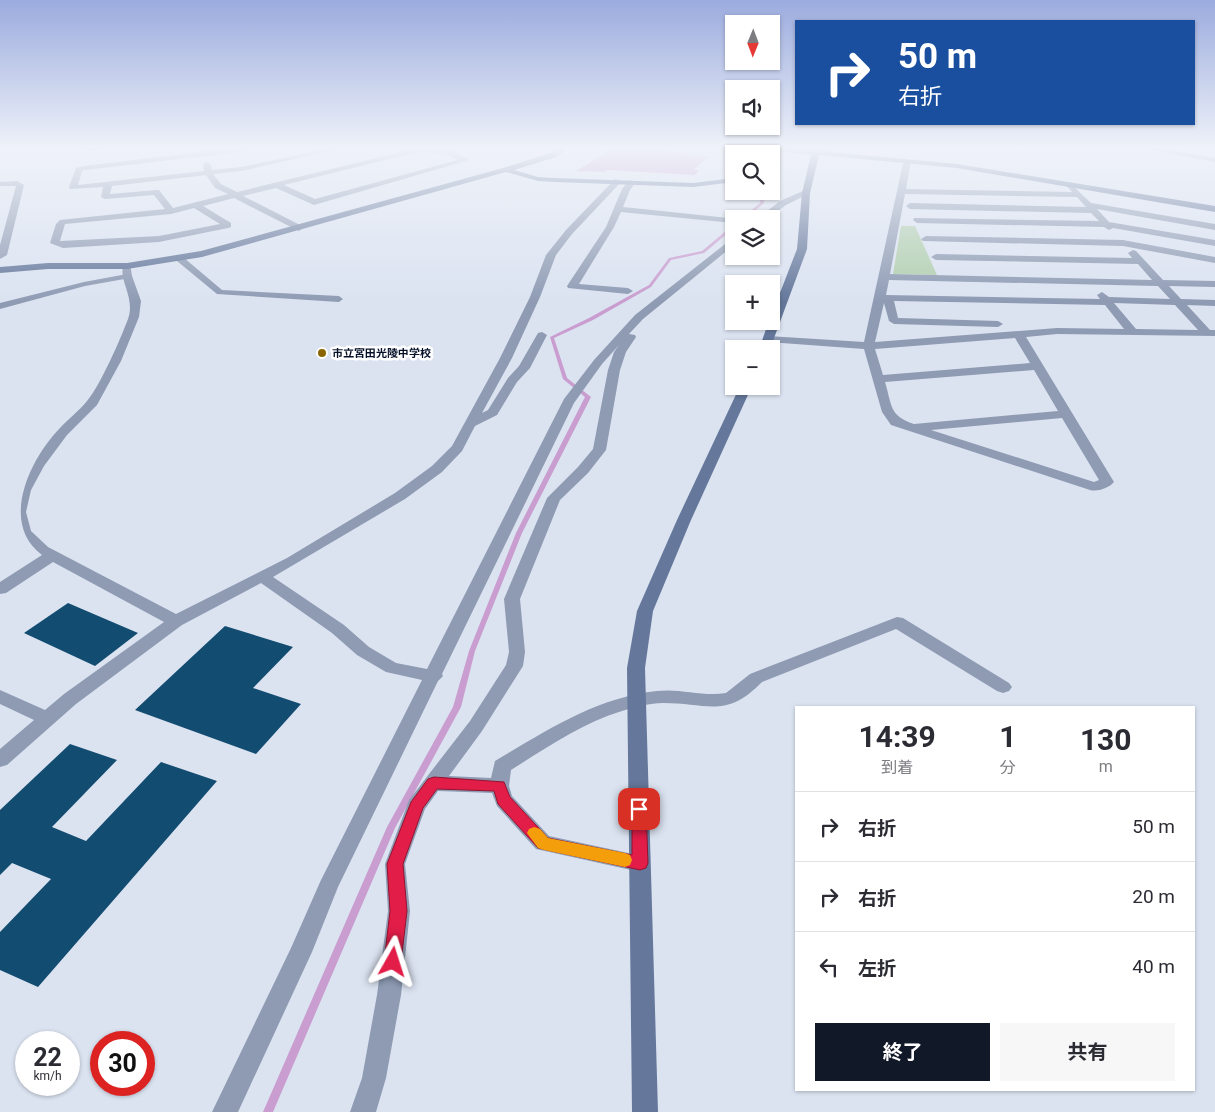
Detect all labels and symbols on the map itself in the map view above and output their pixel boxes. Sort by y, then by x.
north arrow [725,15,780,70]
marker: 市立宮田光陵中学校 [316,347,328,359]
place label: 市立宮田光陵中学校 [332,347,431,360]
pin [618,788,660,830]
position arrow [366,935,418,987]
speed limit sign: 30 [90,1031,155,1096]

